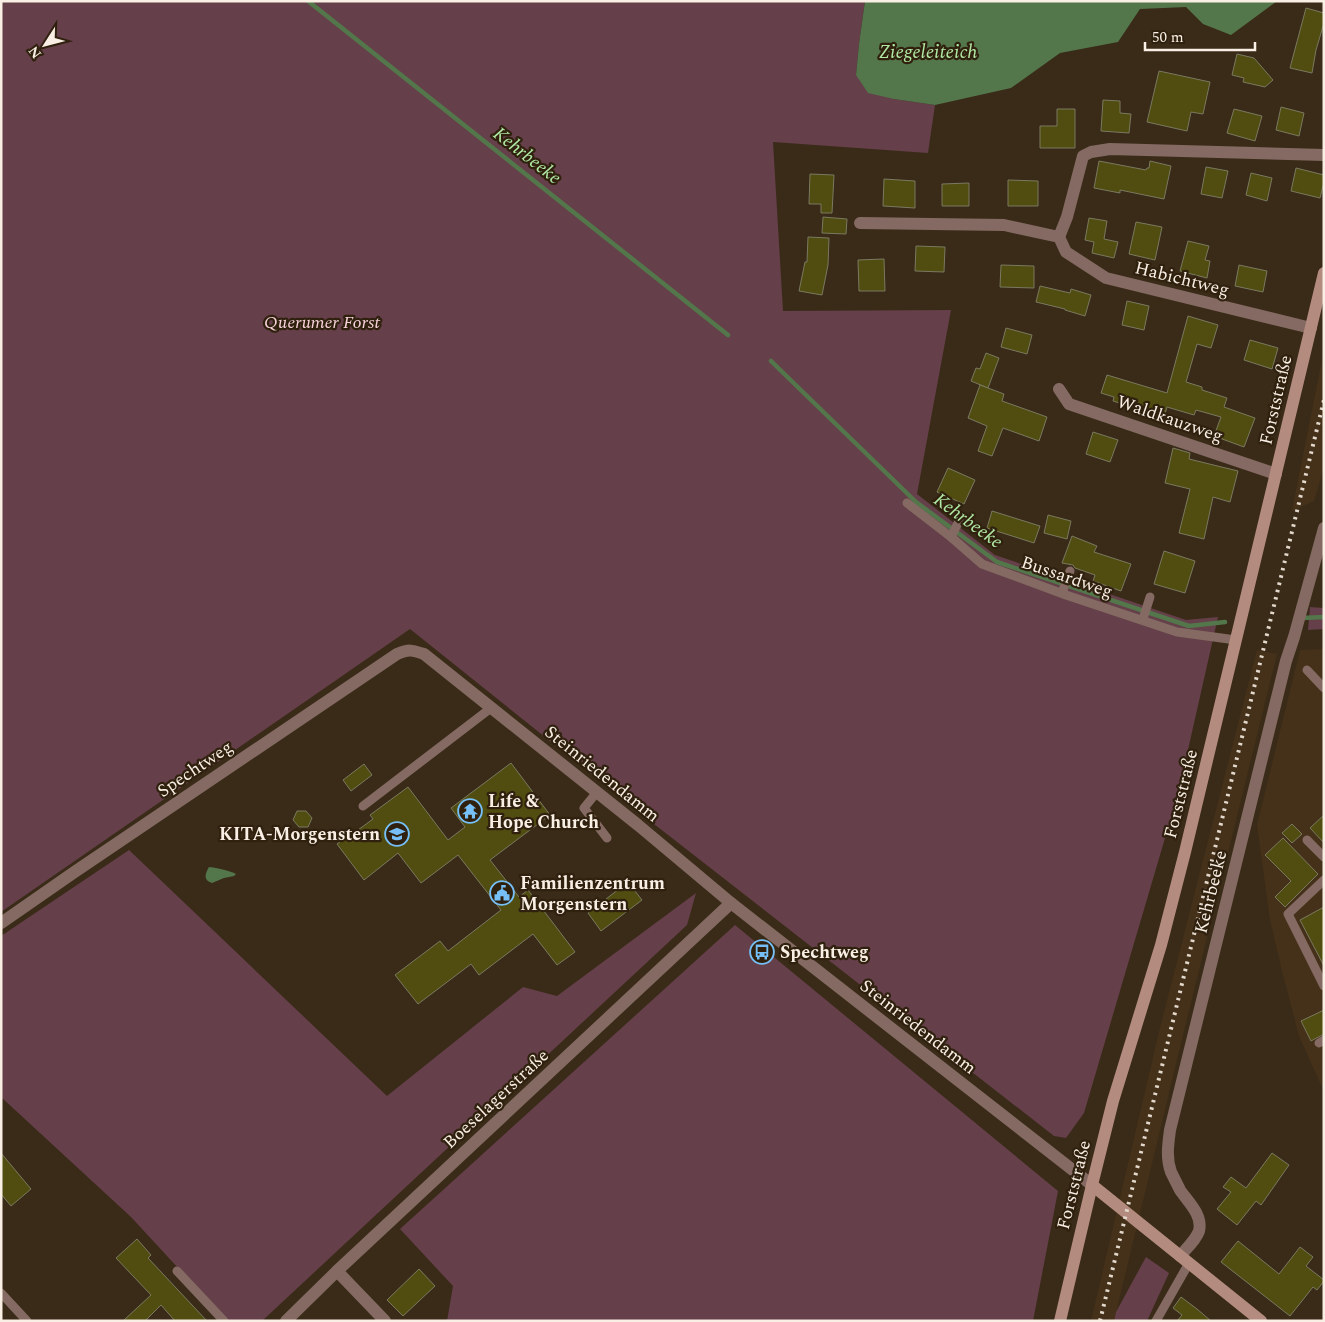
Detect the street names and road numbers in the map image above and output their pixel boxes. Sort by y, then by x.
street label: Habichtweg [1132,254,1232,304]
street label: Forststraße [1253,353,1299,447]
street label: Waldkauzweg [1113,388,1227,450]
street label: Bussardweg [1017,549,1117,605]
street label: Steinriedendamm [539,719,665,829]
street label: Spechtweg [152,734,238,804]
street label: Forststraße [1157,746,1205,842]
street label: Kehrbeeke [1188,848,1234,936]
street label: Steinriedendamm [854,973,982,1081]
street label: Boeselagerstraße [437,1043,555,1155]
street label: Forststraße [1050,1137,1098,1233]

